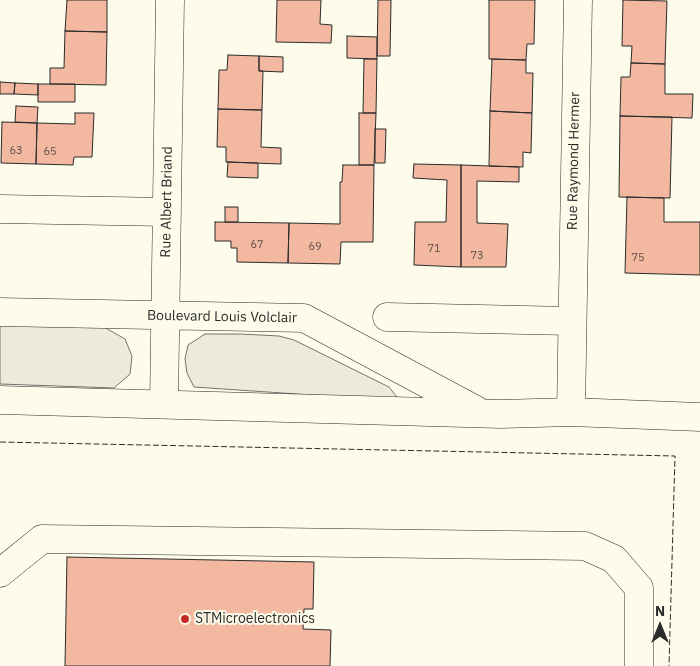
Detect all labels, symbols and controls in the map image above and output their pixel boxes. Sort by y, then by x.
street label: Rue Raymond Hermer [564,92,584,230]
house number: 63 [9,144,23,158]
house number: 65 [43,145,57,159]
street label: Rue Albert Briand [158,146,176,258]
house number: 67 [250,238,264,252]
house number: 69 [308,240,322,254]
house number: 71 [427,242,441,256]
house number: 73 [470,249,484,263]
house number: 75 [631,251,645,265]
street label: Boulevard Louis Volclair [147,307,297,327]
north arrow [635,601,685,651]
text: N [655,602,665,620]
place label: STMicroelectronics [195,611,315,627]
marker: STMicroelectronics [179,613,191,625]

